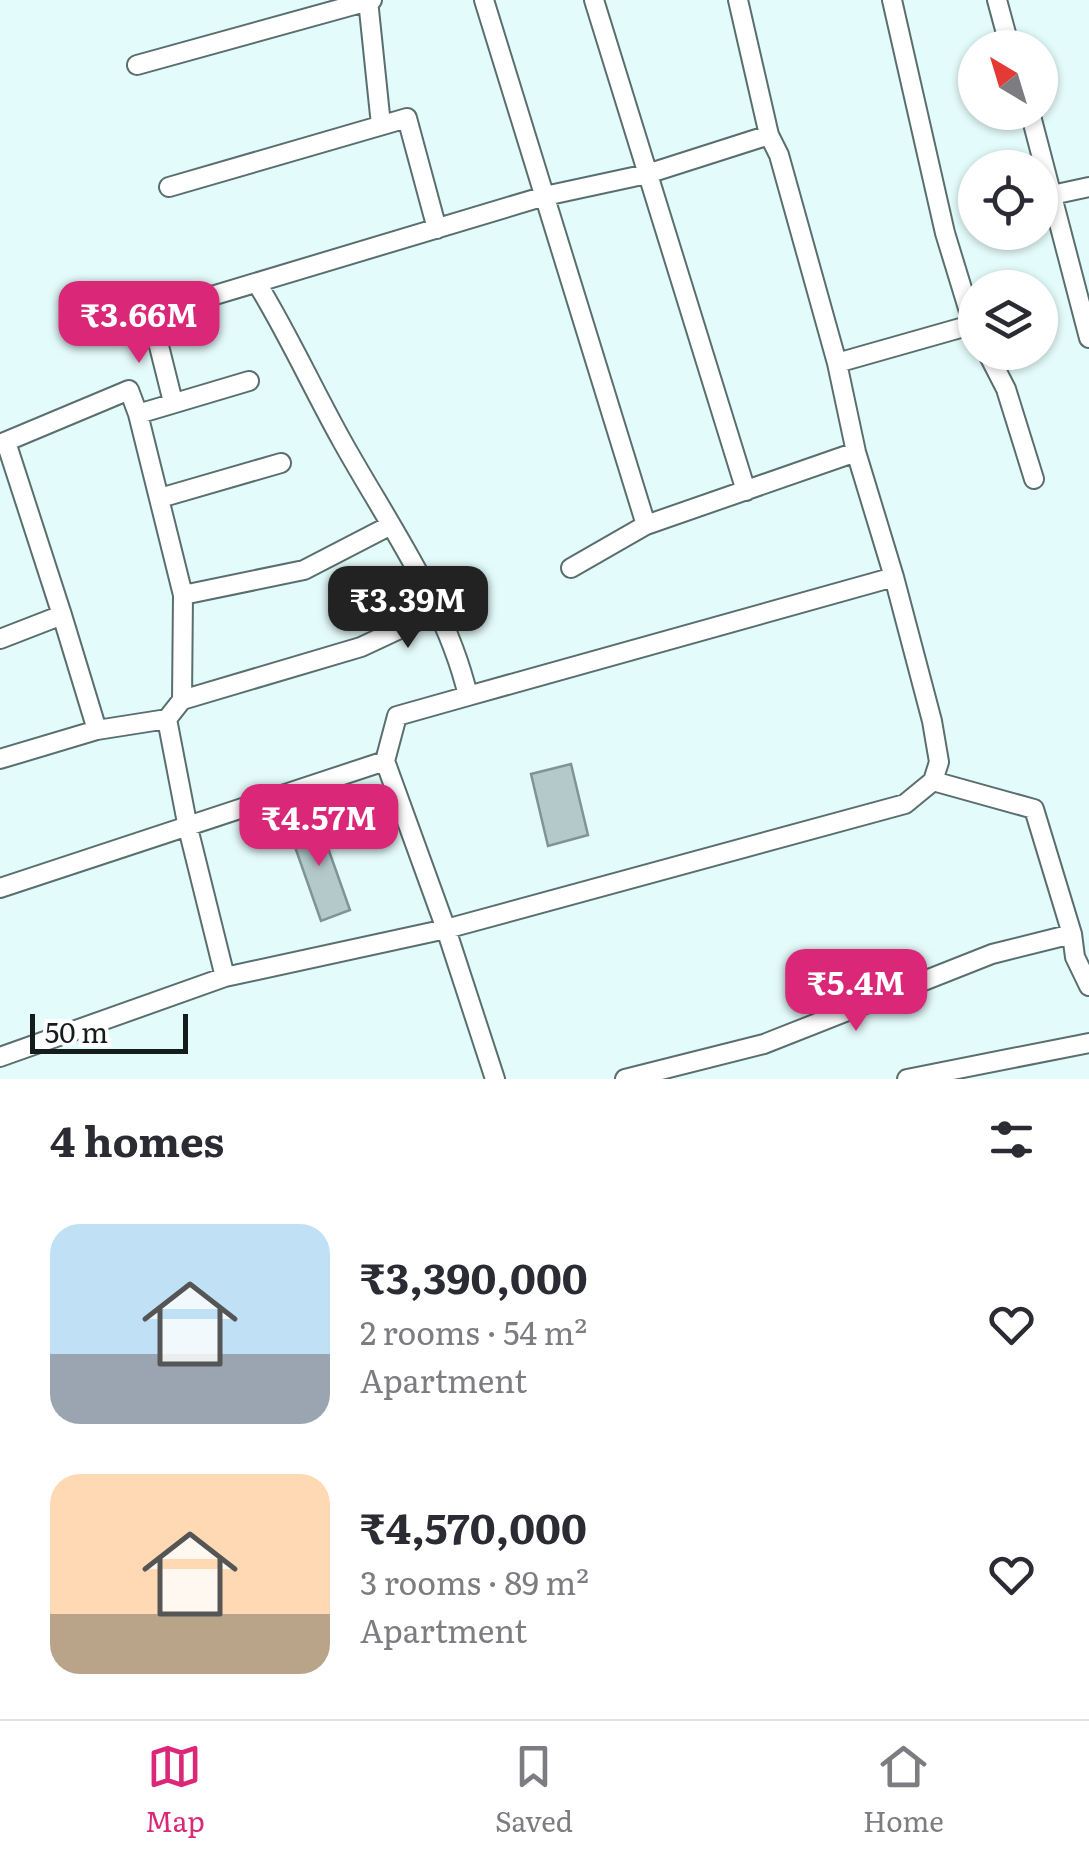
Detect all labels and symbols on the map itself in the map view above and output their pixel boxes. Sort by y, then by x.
north arrow [958,30,1058,130]
pin: ₹3.66M [58,281,220,366]
pin: ₹3.39M [327,566,489,651]
pin: ₹4.57M [238,784,400,869]
pin: ₹5.4M [786,949,926,1034]
scale bar [30,1009,188,1054]

